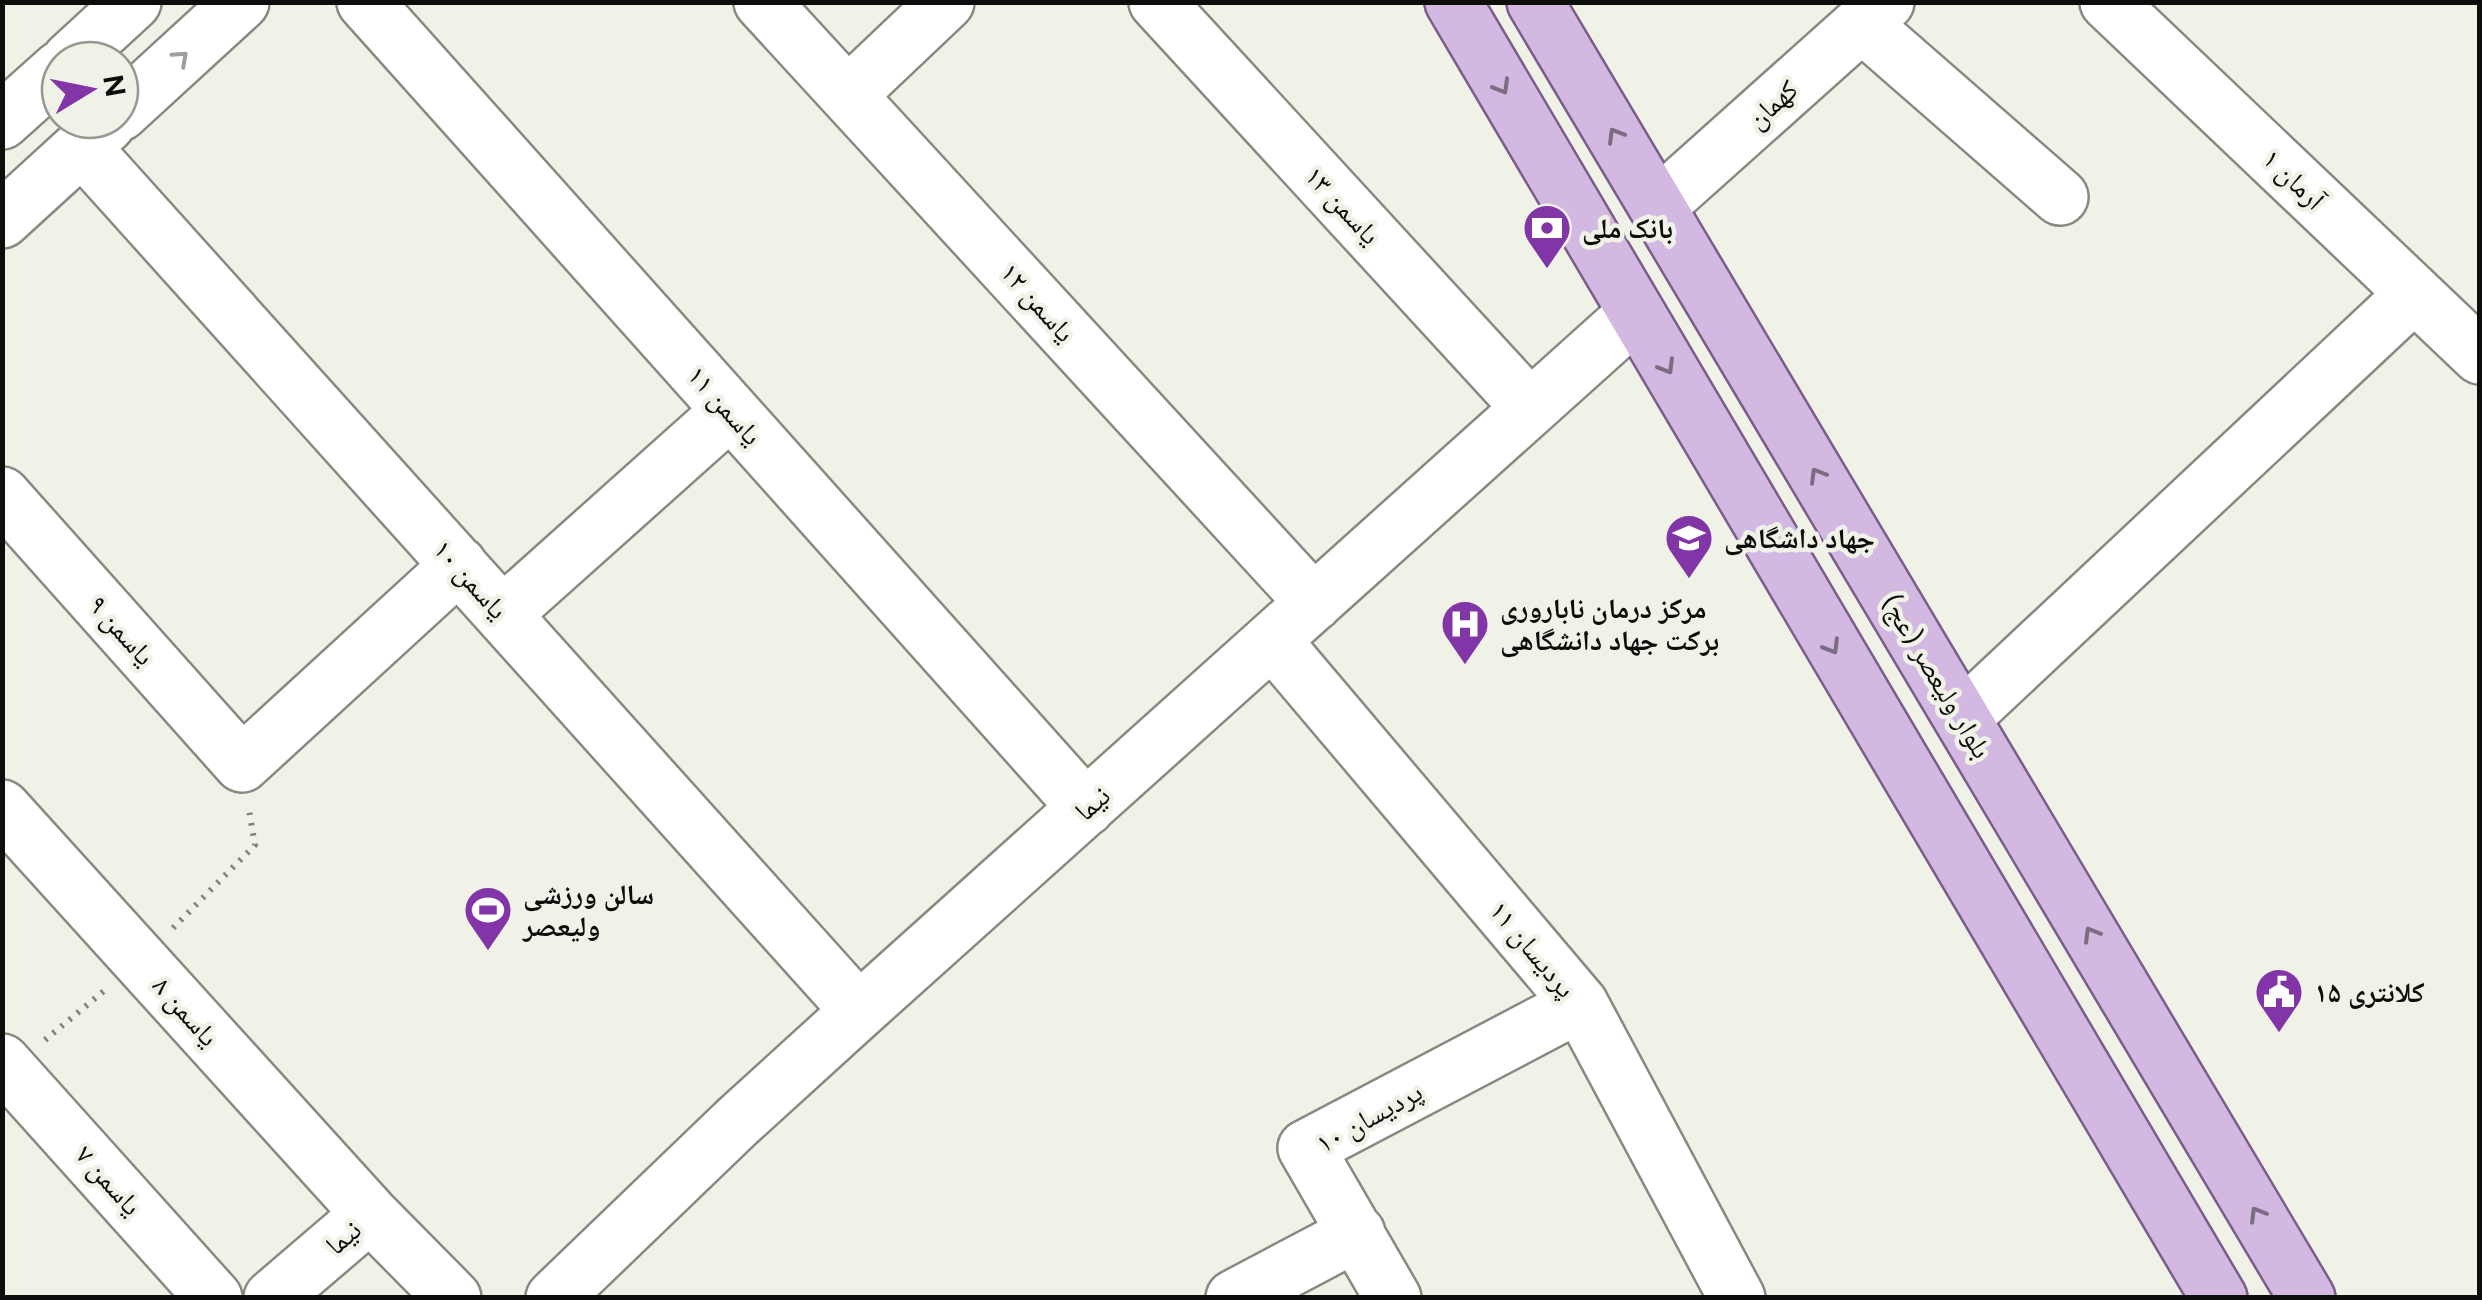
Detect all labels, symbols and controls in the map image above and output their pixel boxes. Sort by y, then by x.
north arrow [40,40,140,140]
one-way arrow [169,52,188,70]
text: N [96,72,133,99]
street label: کهمان [1739,72,1805,136]
one-way arrow [1490,76,1509,94]
one-way arrow [1608,128,1627,146]
street label: آرمان ۱ [2256,141,2333,217]
street label: یاسمن ۱۳ [1297,159,1388,252]
bank icon: بانک ملی [1521,202,1573,270]
place label: بانک ملی [1582,211,1673,246]
street label: یاسمن ۱۲ [993,255,1082,349]
one-way arrow [1655,356,1674,374]
street label: یاسمن ۱۱ [680,358,769,452]
one-way arrow [1810,468,1829,486]
school or university icon: جهاد داشگاهی [1663,512,1715,580]
place label: جهاد داشگاهی [1724,521,1875,556]
street label: یاسمن ۱۰ [426,532,515,626]
street label: یاسمن ۹ [81,588,162,673]
street label: بلوار ولیعصر (عج) [1874,588,1999,765]
place label: مرکز درمان ناباروری برکت جهاد دانشگاهی [1500,591,1719,658]
hospital icon: مرکز درمان ناباروری برکت جهاد دانشگاهی [1439,598,1491,666]
one-way arrow [1820,636,1839,654]
street label: نیما [1067,778,1117,828]
place label: سالن ورزشی ولیعصر [522,877,654,943]
sports icon: سالن ورزشی ولیعصر [462,884,514,952]
street label: پردیسان ۱۱ [1482,894,1583,1005]
one-way arrow [2084,927,2103,945]
public building icon: کلانتری ۱۵ [2253,966,2305,1034]
street label: یاسمن ۸ [145,969,226,1054]
place label: کلانتری ۱۵ [2314,975,2425,1009]
street label: پردیسان ۱۰ [1310,1074,1428,1160]
street label: یاسمن ۷ [68,1138,149,1223]
one-way arrow [2250,1207,2269,1225]
street label: نیما [318,1212,368,1262]

